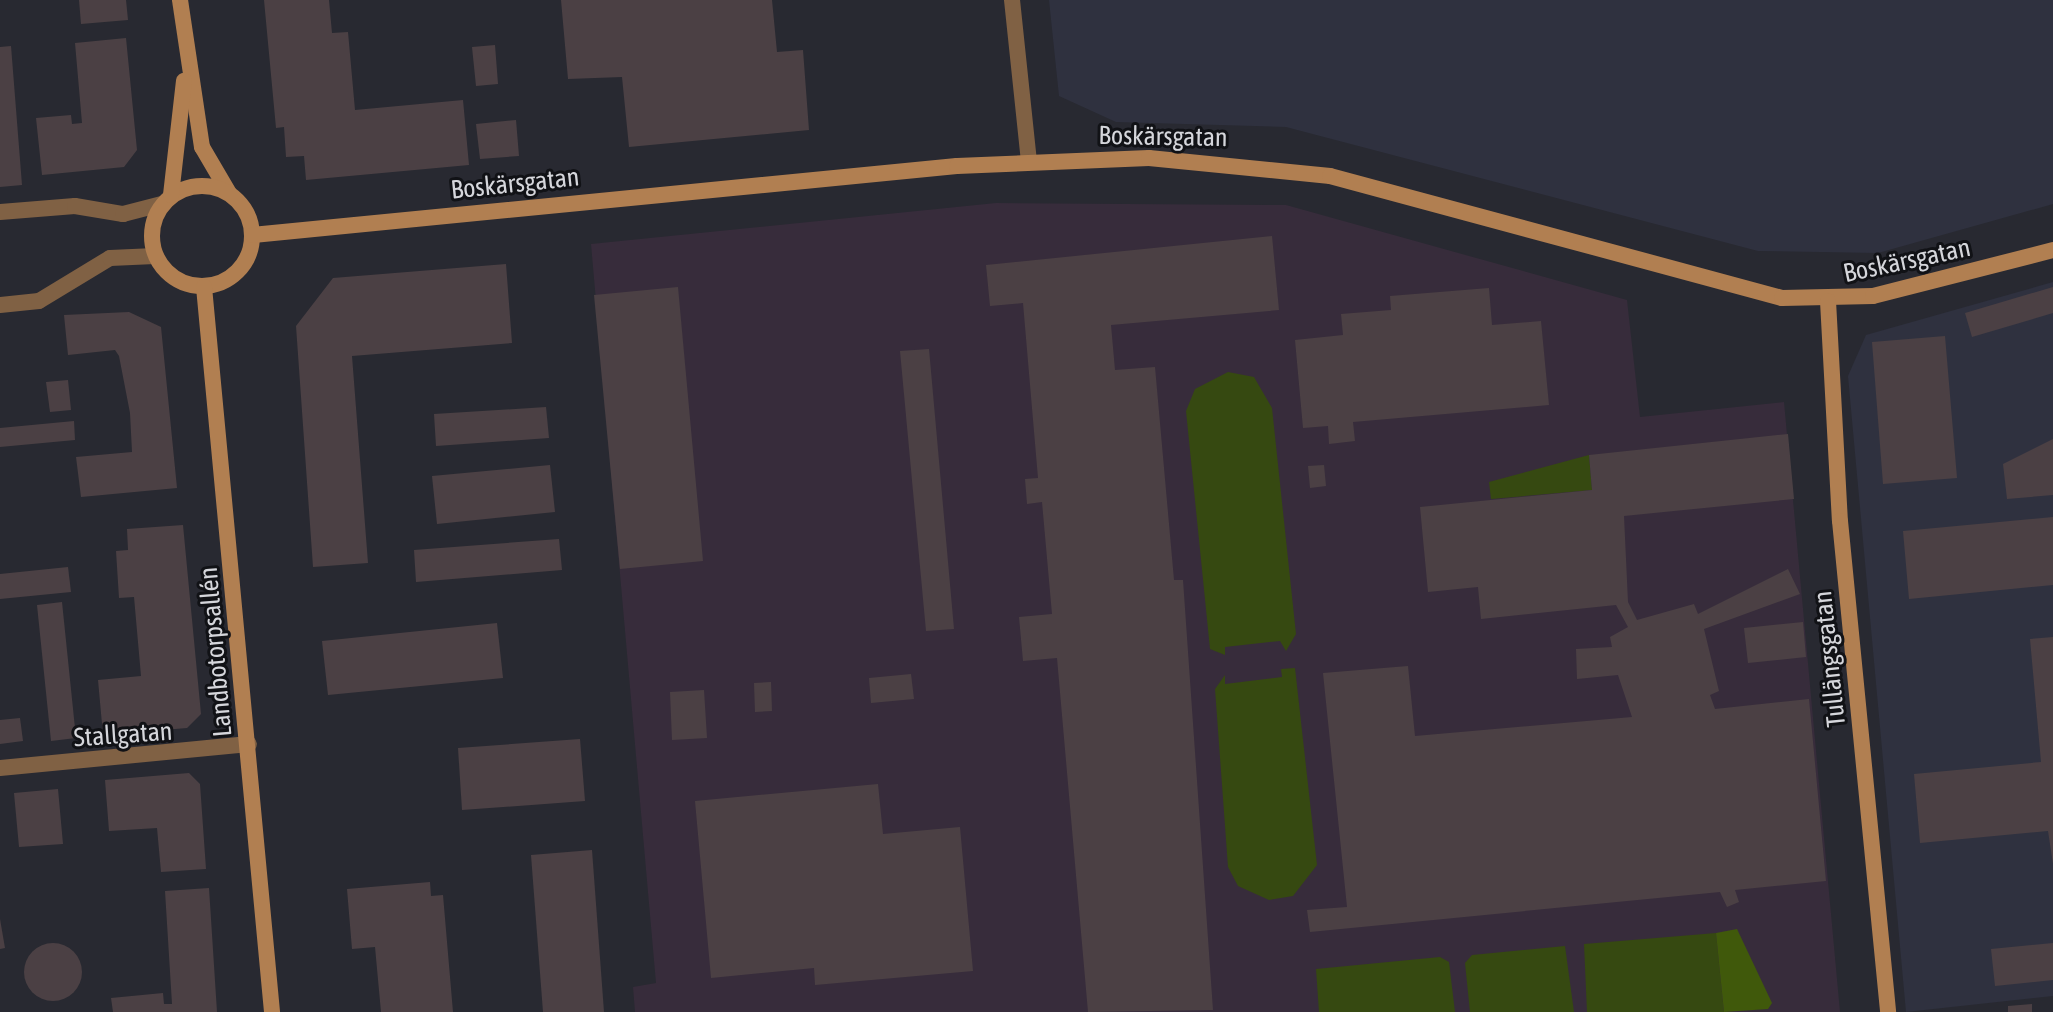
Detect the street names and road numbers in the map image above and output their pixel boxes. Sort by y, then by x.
street label: Boskärsgatan [1098,120,1228,154]
street label: Boskärsgatan [449,162,581,206]
street label: Boskärsgatan [1841,232,1973,290]
street label: Landbotorpsallén [193,566,239,738]
street label: Tullängsgatan [1807,590,1853,728]
street label: Stallgatan [73,716,173,754]

